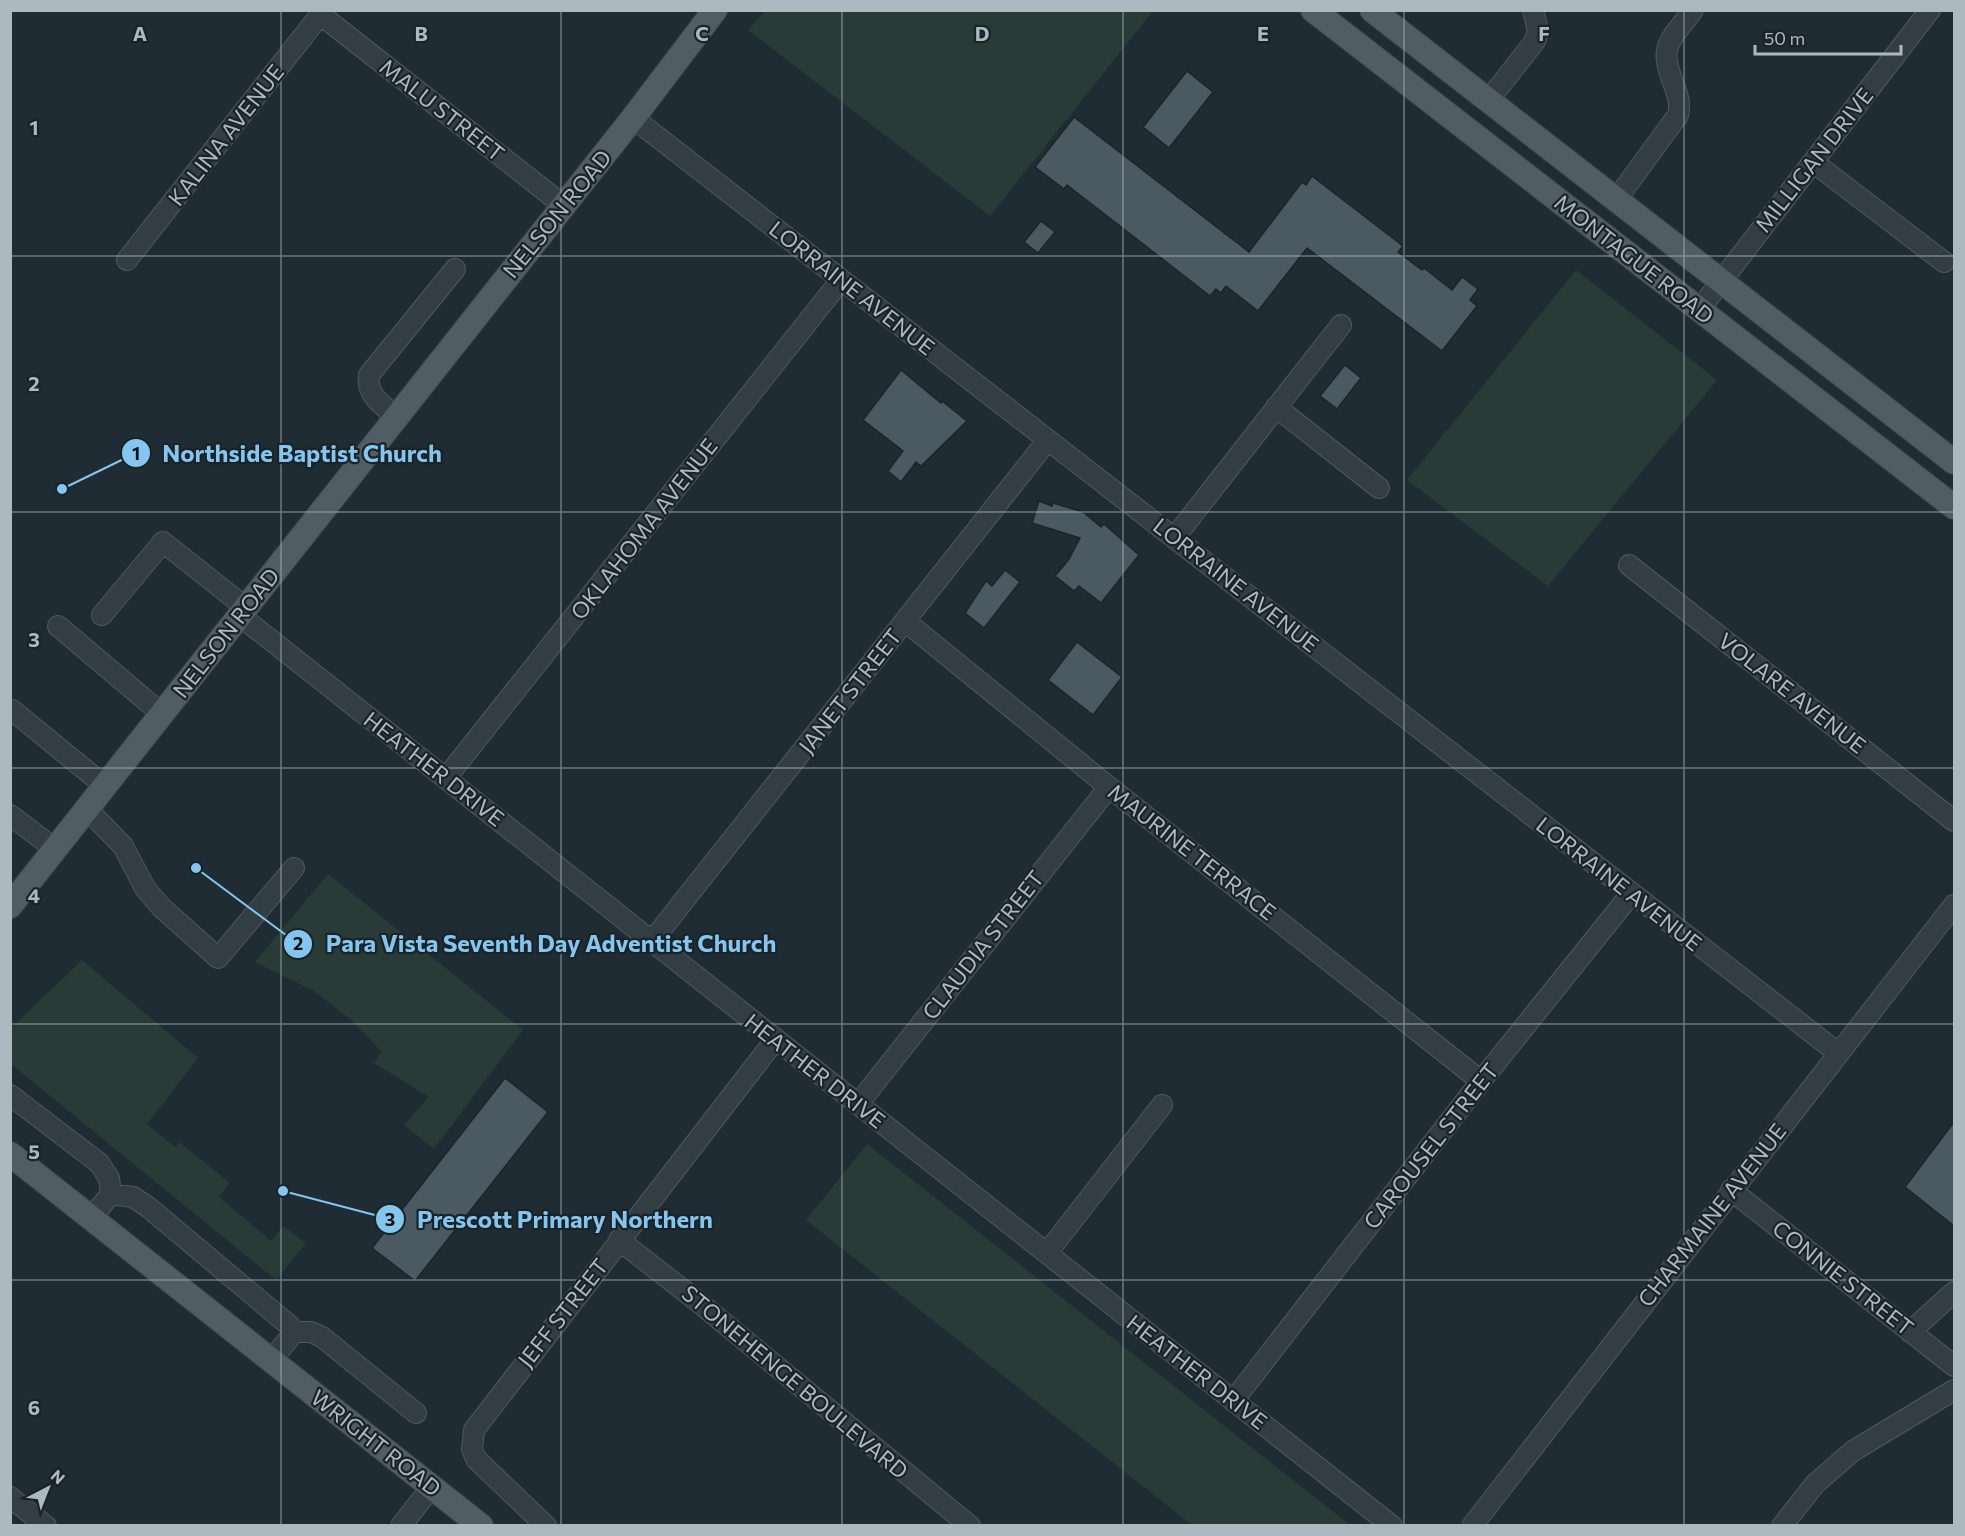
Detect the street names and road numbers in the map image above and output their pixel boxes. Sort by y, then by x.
street label: MALU STREET [375,53,510,167]
street label: KALINA AVENUE [162,59,289,211]
street label: MILLIGAN DRIVE [1749,82,1878,237]
street label: NELSON ROAD [497,144,617,283]
street label: MONTAGUE ROAD [1549,188,1719,329]
street label: LORRAINE AVENUE [764,215,940,361]
street label: OKLAHOMA AVENUE [564,433,723,625]
street label: LORRAINE AVENUE [1148,512,1324,658]
street label: NELSON ROAD [167,563,285,703]
street label: JANET STREET [792,623,907,759]
street label: VOLARE AVENUE [1713,627,1871,759]
street label: HEATHER DRIVE [359,705,510,832]
street label: MAURINE TERRACE [1103,778,1282,926]
street label: LORRAINE AVENUE [1531,811,1707,957]
street label: CLAUDIA STREET [916,865,1049,1025]
street label: HEATHER DRIVE [740,1007,891,1134]
street label: CAROUSEL STREET [1357,1057,1504,1234]
street label: CHARMAINE AVENUE [1632,1118,1792,1312]
street label: CONNIE STREET [1767,1214,1919,1341]
street label: JEFF STREET [512,1253,613,1372]
street label: STONEHENGE BOULEVARD [677,1279,914,1484]
street label: HEATHER DRIVE [1122,1308,1273,1435]
street label: WRIGHT ROAD [306,1384,447,1502]

